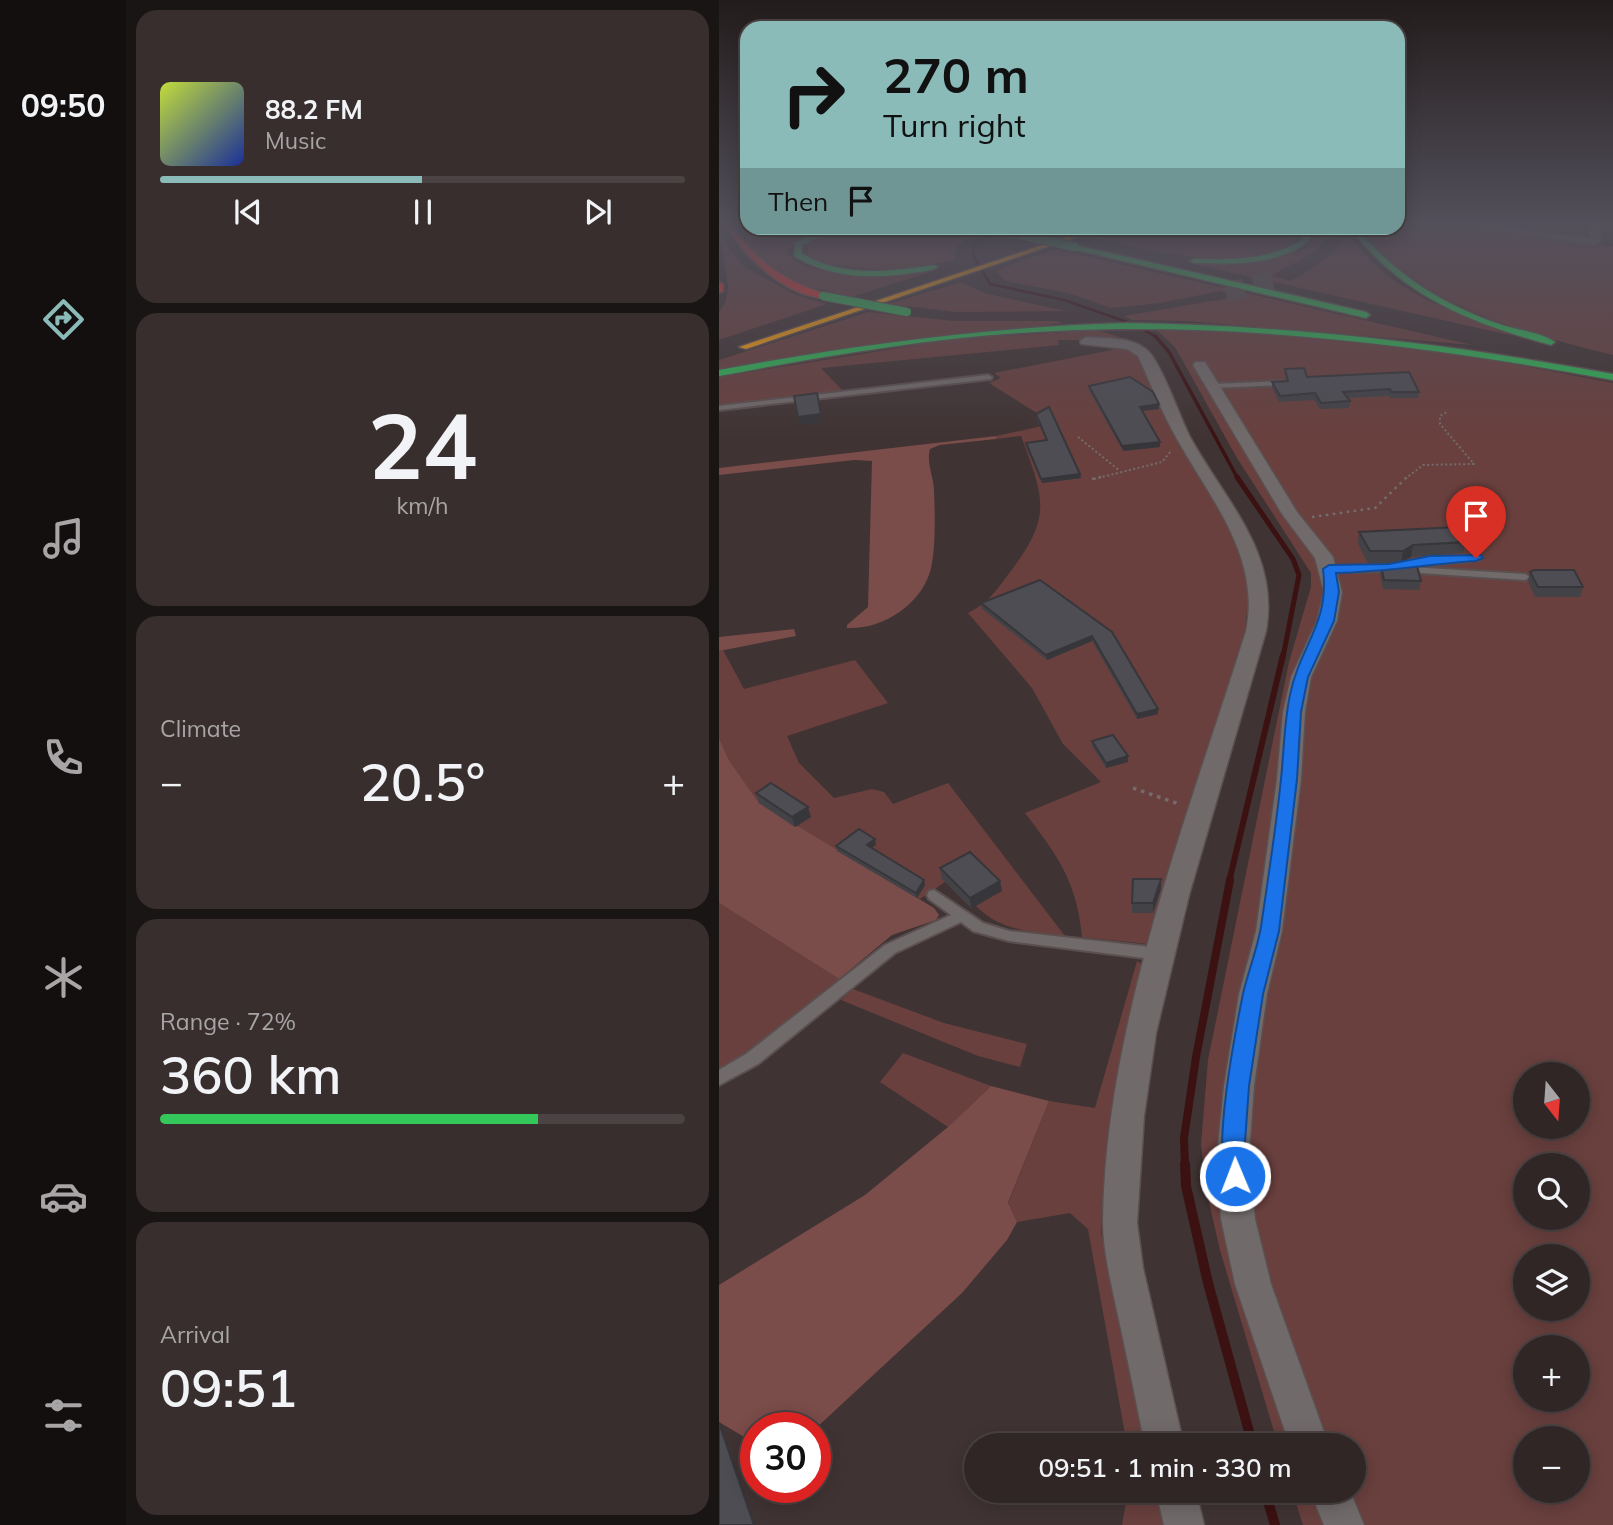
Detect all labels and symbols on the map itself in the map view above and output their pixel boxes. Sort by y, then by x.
pin [1446,486,1506,558]
north arrow [1513,1062,1591,1139]
position arrow [1198,1139,1272,1213]
speed limit sign: 30 [740,1412,831,1503]

